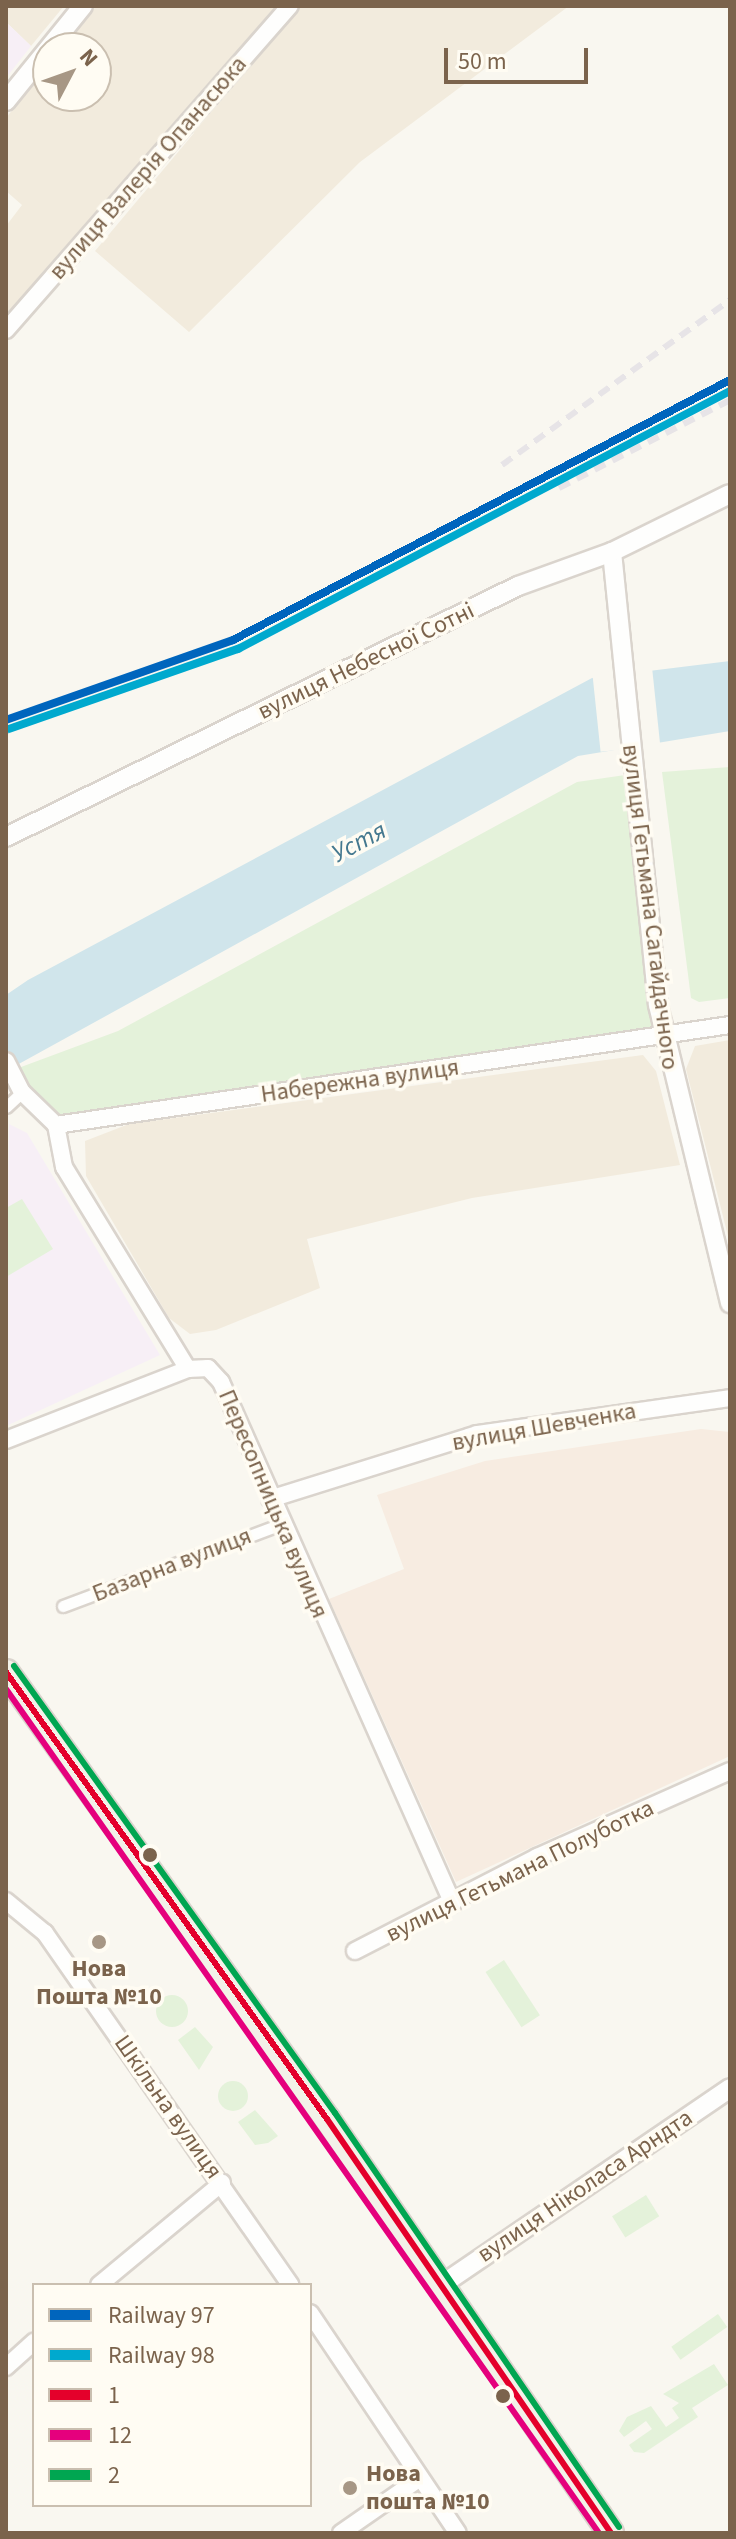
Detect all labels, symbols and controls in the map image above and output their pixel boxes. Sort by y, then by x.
north arrow [32,32,112,112]
scale bar [448,32,592,82]
text: N [72,42,105,74]
text: 50 m [458,44,507,79]
street label: вулиця Валерія Опанасюка [43,50,253,286]
street label: вулиця Небесної Сотні [253,596,479,726]
street label: вулиця Гетьмана Сагайдачного [616,743,684,1071]
water label: Устя [326,815,392,869]
street label: Набережна вулиця [259,1053,461,1109]
street label: Пересопницька вулиця [212,1385,334,1623]
street label: вулиця Шевченка [450,1397,638,1457]
street label: Базарна вулиця [88,1521,256,1609]
street label: вулиця Гетьмана Полуботка [381,1794,659,1948]
unlabelled marker [142,1847,158,1863]
marker: Нова Пошта №10 [90,1933,108,1951]
place label: Нова Пошта №10 [36,1955,162,2011]
street label: Шкільна вулиця [108,2030,228,2184]
street label: вулиця Ніколаса Арндта [472,2103,698,2269]
legend [32,2283,312,2507]
text: Railway 97 [108,2298,215,2333]
text: Railway 98 [108,2338,215,2373]
text: 1 [108,2378,120,2413]
unlabelled marker [495,2388,511,2404]
text: 12 [108,2418,132,2453]
text: 2 [108,2458,120,2493]
place label: Нова пошта №10 [366,2460,490,2516]
marker: Нова пошта №10 [341,2479,359,2497]

